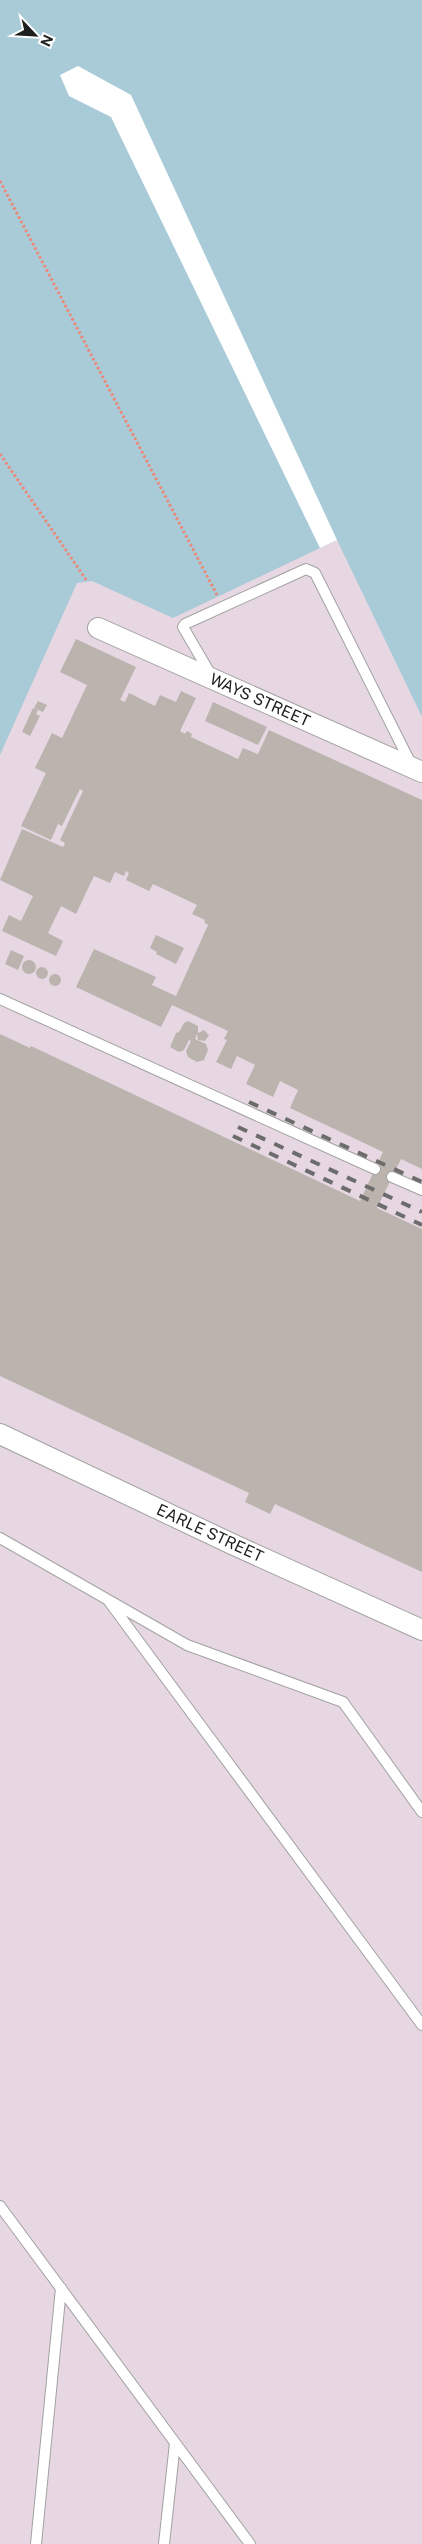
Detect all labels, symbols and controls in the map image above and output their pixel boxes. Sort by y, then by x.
north arrow [10,10,60,60]
text: N [37,32,56,49]
street label: WAYS STREET [207,669,314,731]
street label: EARLE STREET [154,1500,267,1566]

